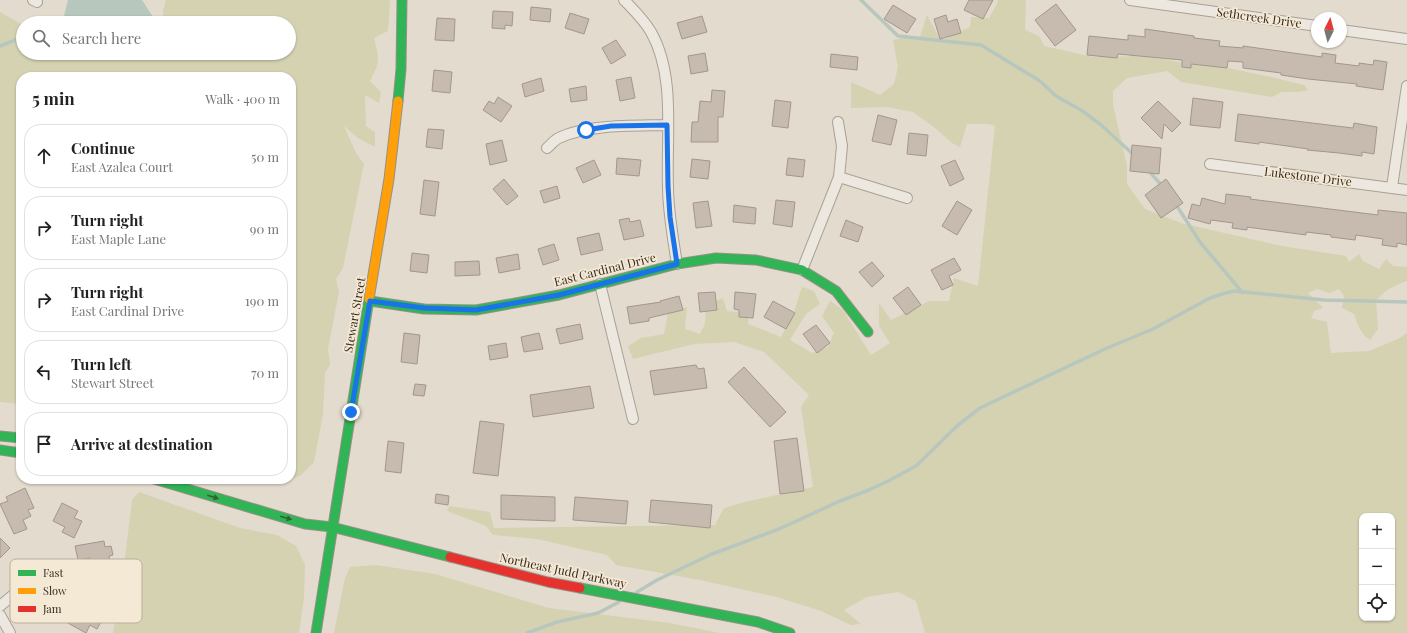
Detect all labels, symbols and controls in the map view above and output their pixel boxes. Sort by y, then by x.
street label: Sethcreek Drive [1216,3,1303,31]
north arrow [1311,12,1347,48]
search box [16,16,296,60]
icon: search [30,27,52,49]
text: Search here [62,28,141,48]
text: 5 min [32,87,75,109]
text: Walk · 400 m [205,90,280,107]
route start [577,121,595,139]
text: Continue [71,138,135,158]
icon: ahead [33,145,55,167]
text: 50 m [251,148,279,165]
text: East Azalea Court [71,158,173,175]
street label: Lukestone Drive [1263,163,1353,189]
text: Turn right [71,210,144,230]
icon: right [33,217,55,239]
text: 90 m [250,220,279,237]
text: East Maple Lane [71,230,166,247]
street label: East Cardinal Drive [552,249,657,289]
street label: Stewart Street [339,275,369,354]
text: Turn right [71,282,144,302]
icon: right [33,289,55,311]
text: 190 m [245,292,279,309]
text: East Cardinal Drive [71,302,184,319]
text: Turn left [71,354,132,374]
icon: left [33,361,55,383]
text: 70 m [251,364,279,381]
text: Stewart Street [71,374,154,391]
route end [342,403,360,421]
icon: arrive [33,433,55,455]
text: Arrive at destination [71,434,213,454]
one-way arrow [208,494,220,500]
map controls [1359,513,1395,621]
button: + [1359,513,1395,549]
one-way arrow [280,516,293,522]
street label: Northeast Judd Parkway [498,549,628,591]
button: − [1359,549,1395,585]
legend [10,559,142,623]
text: Fast [43,565,63,580]
text: Slow [43,583,67,598]
button: locate [1359,585,1395,621]
text: Jam [42,601,62,616]

